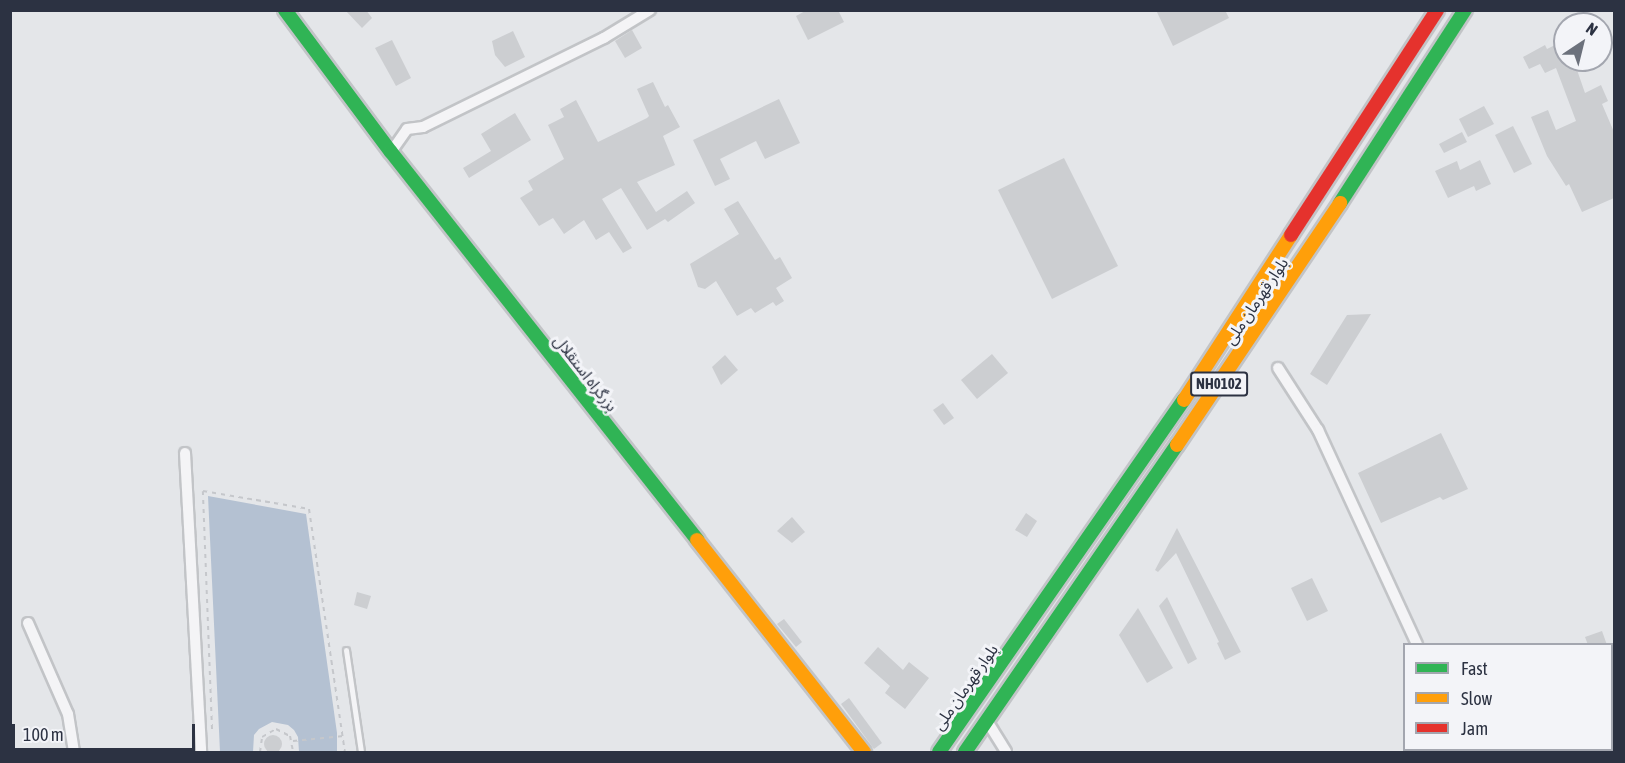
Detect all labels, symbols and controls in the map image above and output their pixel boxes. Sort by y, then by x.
north arrow [1553,12,1613,72]
text: N [1583,19,1601,39]
street label: بلوار قهرمان ملی [1220,254,1292,348]
street label: بزرگراه استقلال [550,331,622,415]
road number: NH0102 [1189,372,1249,396]
street label: بلوار قهرمان ملی [928,640,1002,734]
legend [1403,643,1613,751]
text: Fast [1461,658,1488,679]
text: Slow [1461,688,1492,709]
scale bar [15,712,198,750]
text: Jam [1461,718,1488,739]
text: 100 m [23,724,64,745]

